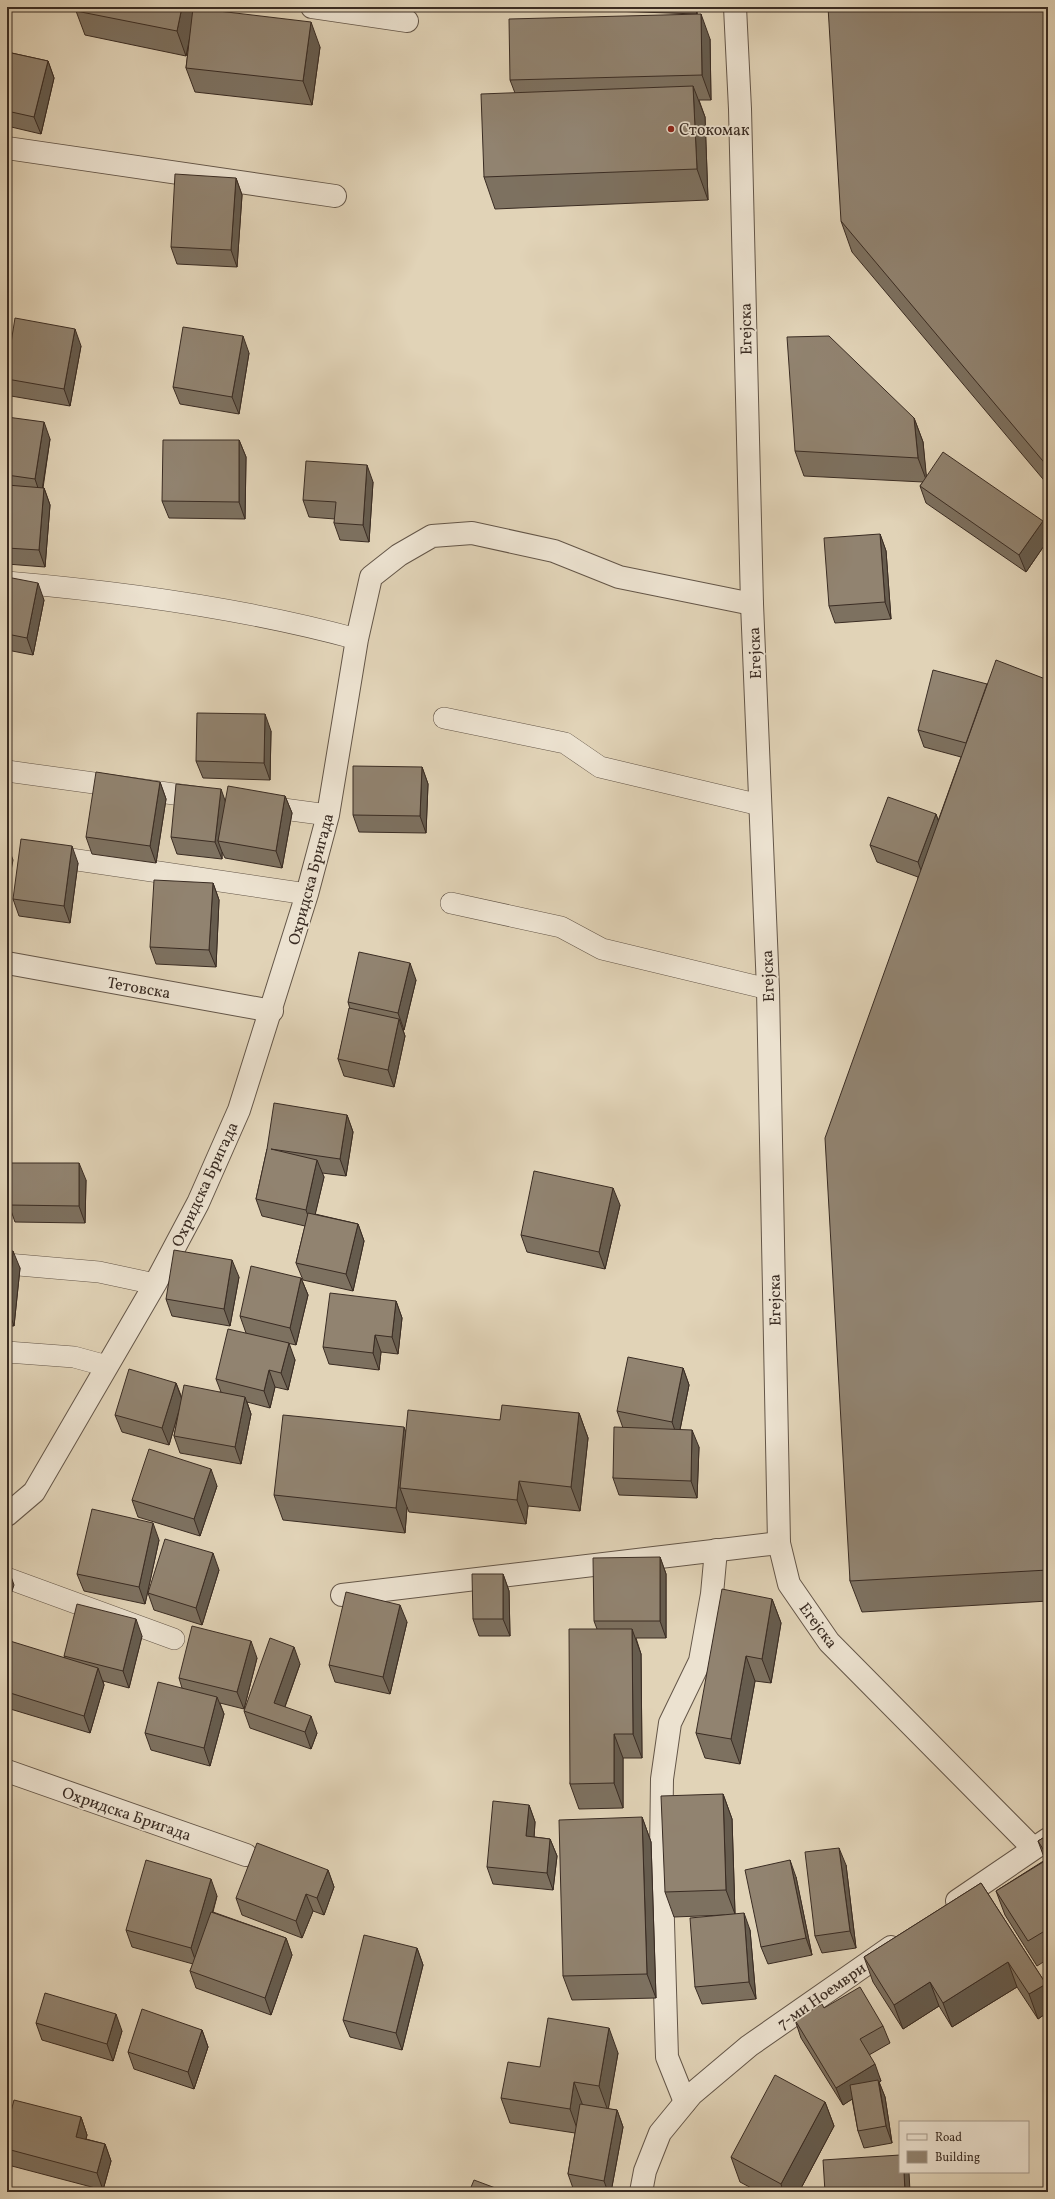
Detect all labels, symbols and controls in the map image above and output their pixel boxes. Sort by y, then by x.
place label: Стокомак [679,120,750,142]
marker: Стокомак [666,124,676,134]
street label: Егејска [736,303,758,355]
street label: Егејска [744,626,768,679]
street label: Охридска Бригада [284,811,340,948]
street label: Егејска [757,949,781,1002]
street label: Тетовска [105,973,172,1005]
street label: Охридска Бригада [167,1119,244,1251]
street label: Егејска [765,1274,787,1326]
street label: Егејска [793,1599,842,1654]
street label: Охридска Бригада [59,1782,194,1847]
street label: 7-ми Ноември [773,1958,871,2035]
legend [899,2121,1029,2173]
text: Road [935,2130,962,2146]
text: Building [935,2150,980,2166]

